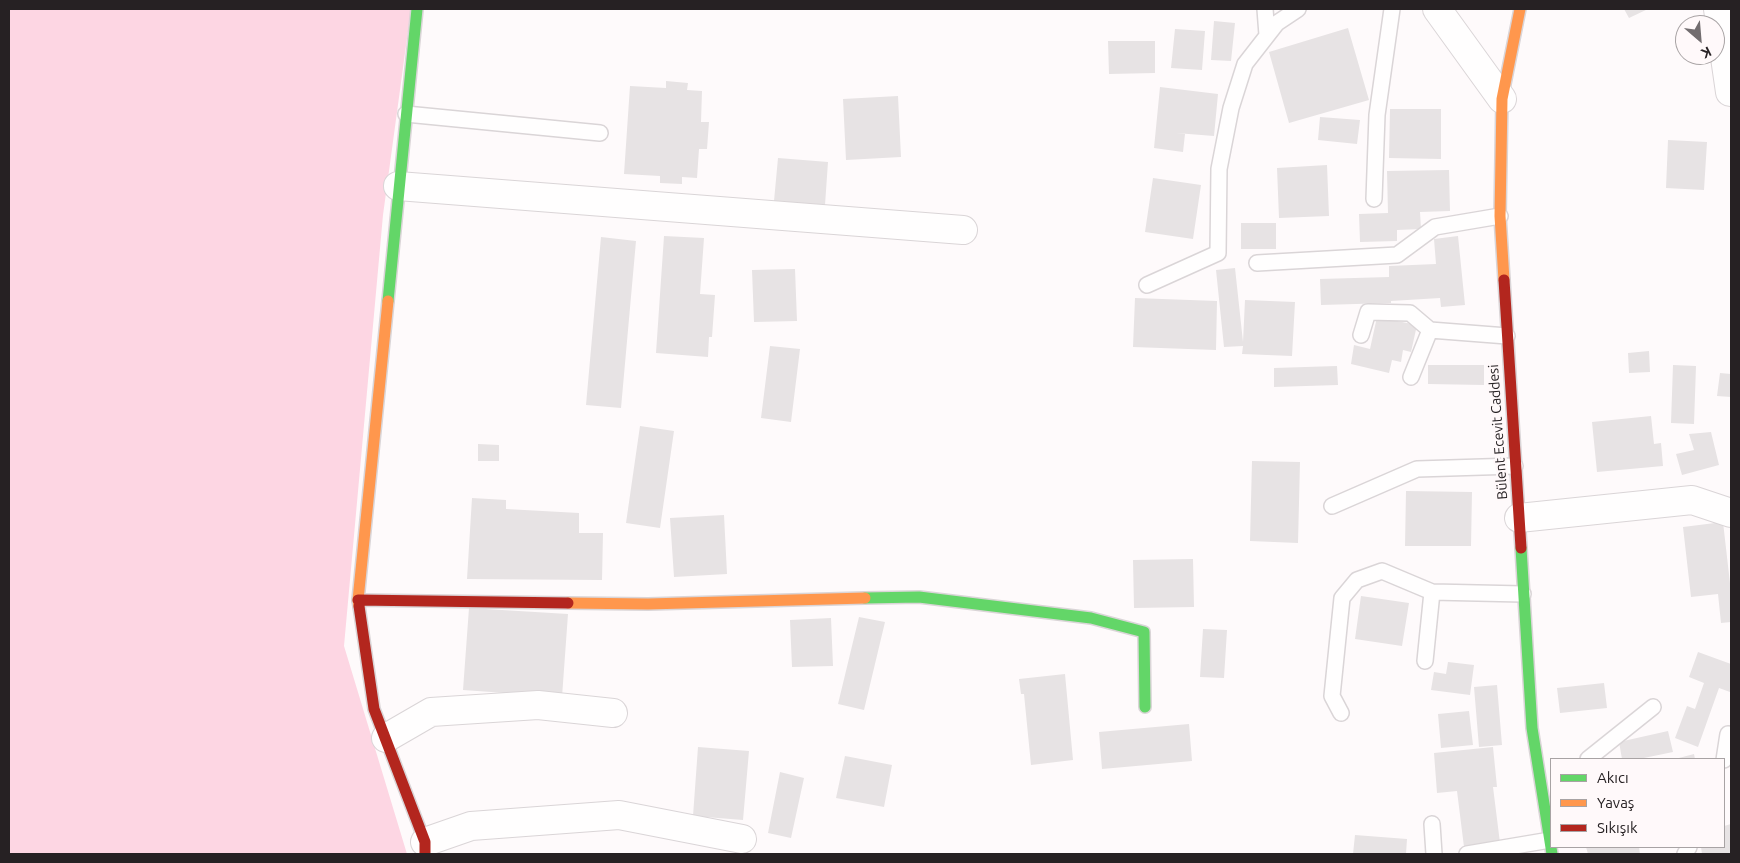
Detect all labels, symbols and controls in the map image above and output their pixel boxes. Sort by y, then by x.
north arrow [1675,15,1725,65]
text: K [1699,43,1714,62]
street label: Bülent Ecevit Caddesi [1485,364,1511,500]
legend [1550,758,1725,848]
text: Akıcı [1597,769,1629,786]
text: Yavaş [1597,794,1634,811]
text: Sıkışık [1597,819,1637,836]

